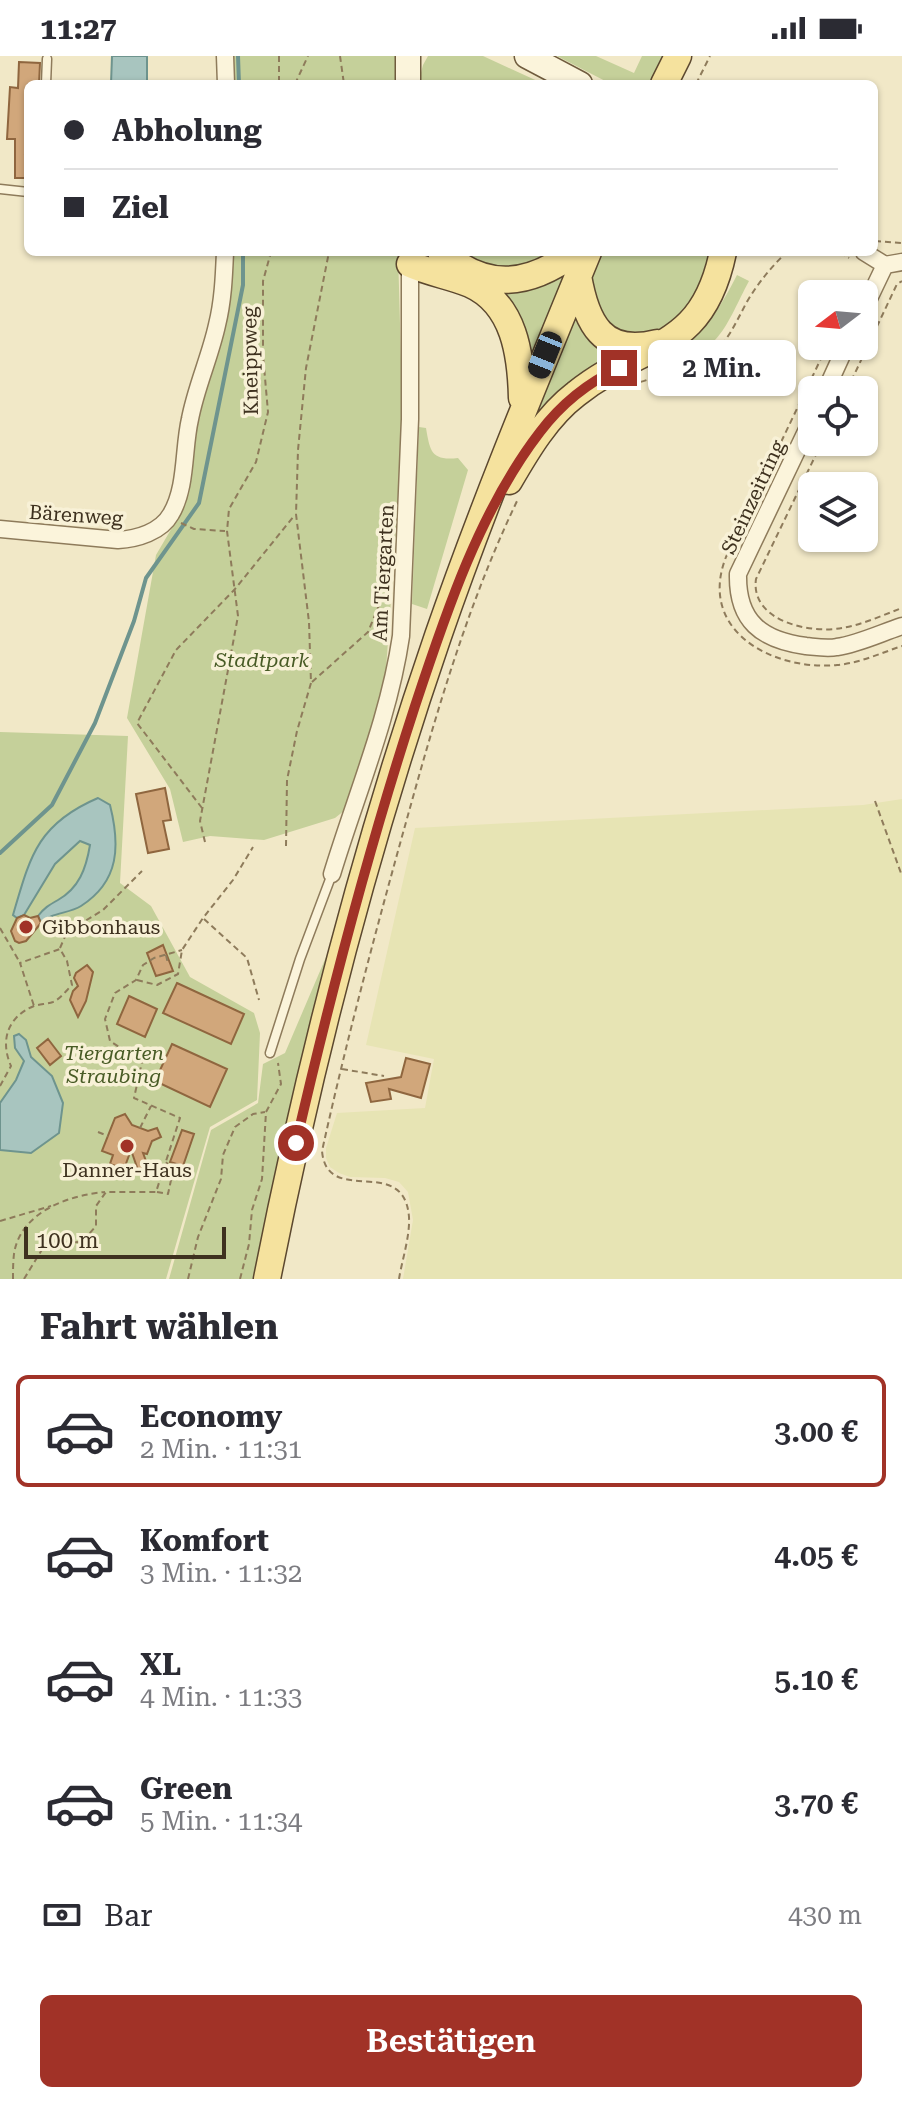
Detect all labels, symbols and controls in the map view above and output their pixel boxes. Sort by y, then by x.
text: 11:27 [40,11,117,46]
text: Abholung [112,113,262,148]
text: Ziel [112,190,169,225]
north arrow [798,280,878,360]
map controls [798,280,878,552]
street label: Kneippweg [237,306,263,416]
car [525,328,565,382]
callout: 2 Min. [647,340,795,396]
route end [601,350,637,386]
text: 2 Min. [682,353,762,383]
button: locate [798,376,878,456]
street label: Steinzeitring [716,436,790,558]
button: layers [798,472,878,552]
street label: Bärenweg [28,500,124,530]
street label: Am Tiergarten [367,504,399,642]
park label: Stadtpark [214,648,309,672]
place label: Gibbonhaus [42,915,160,939]
marker: Gibbonhaus [17,918,35,936]
park label: Tiergarten Straubing [64,1041,164,1088]
route start [278,1125,314,1161]
marker: Danner-Haus [118,1137,136,1155]
place label: Danner-Haus [62,1158,192,1182]
scale bar [24,1223,226,1259]
text: 100 m [36,1228,99,1253]
text: Fahrt wählen [40,1306,278,1348]
icon: car [44,1395,116,1467]
text: Economy [140,1399,282,1434]
text: 3.00 € [774,1414,858,1449]
text: 2 Min. · 11:31 [140,1434,302,1464]
icon: car [44,1519,116,1591]
text: Komfort [140,1523,269,1558]
text: 4.05 € [774,1538,858,1573]
text: 3 Min. · 11:32 [140,1558,302,1588]
icon: car [44,1643,116,1715]
text: XL [140,1647,181,1682]
text: 5.10 € [774,1662,858,1697]
text: 4 Min. · 11:33 [140,1682,302,1712]
icon: car [44,1767,116,1839]
text: Green [140,1771,232,1806]
text: 3.70 € [774,1786,858,1821]
text: 5 Min. · 11:34 [140,1806,302,1836]
icon: cash [40,1893,84,1937]
text: Bar [104,1898,153,1933]
text: 430 m [788,1900,862,1930]
button: Bestätigen [40,1995,862,2087]

